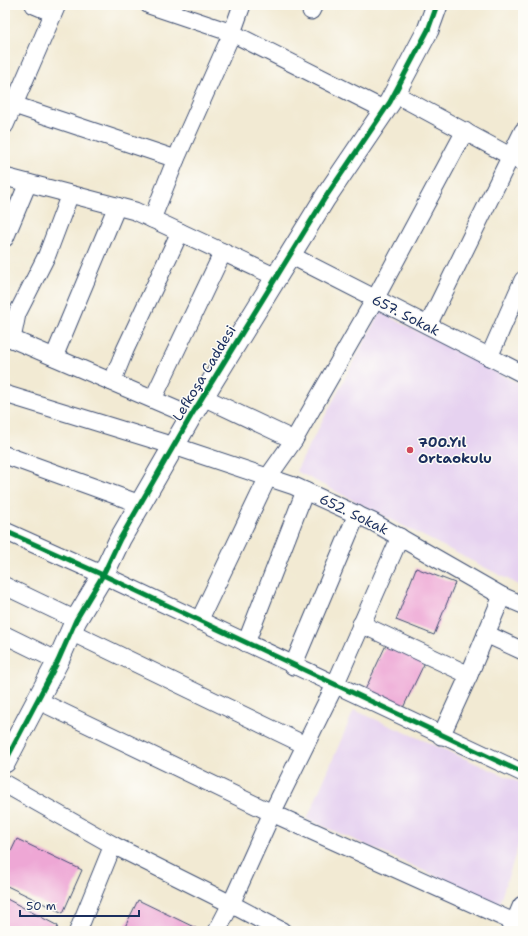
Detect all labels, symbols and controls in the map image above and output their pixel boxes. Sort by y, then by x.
street label: 657. Sokak [369,290,443,340]
street label: Lefkoşa Caddesi [168,322,240,424]
place label: 700.Yıl Ortaokulu [418,433,492,467]
marker: 700.Yıl Ortaokulu [405,445,415,455]
street label: 652. Sokak [316,489,392,539]
scale bar [20,892,139,918]
text: 50 m [26,898,56,914]

